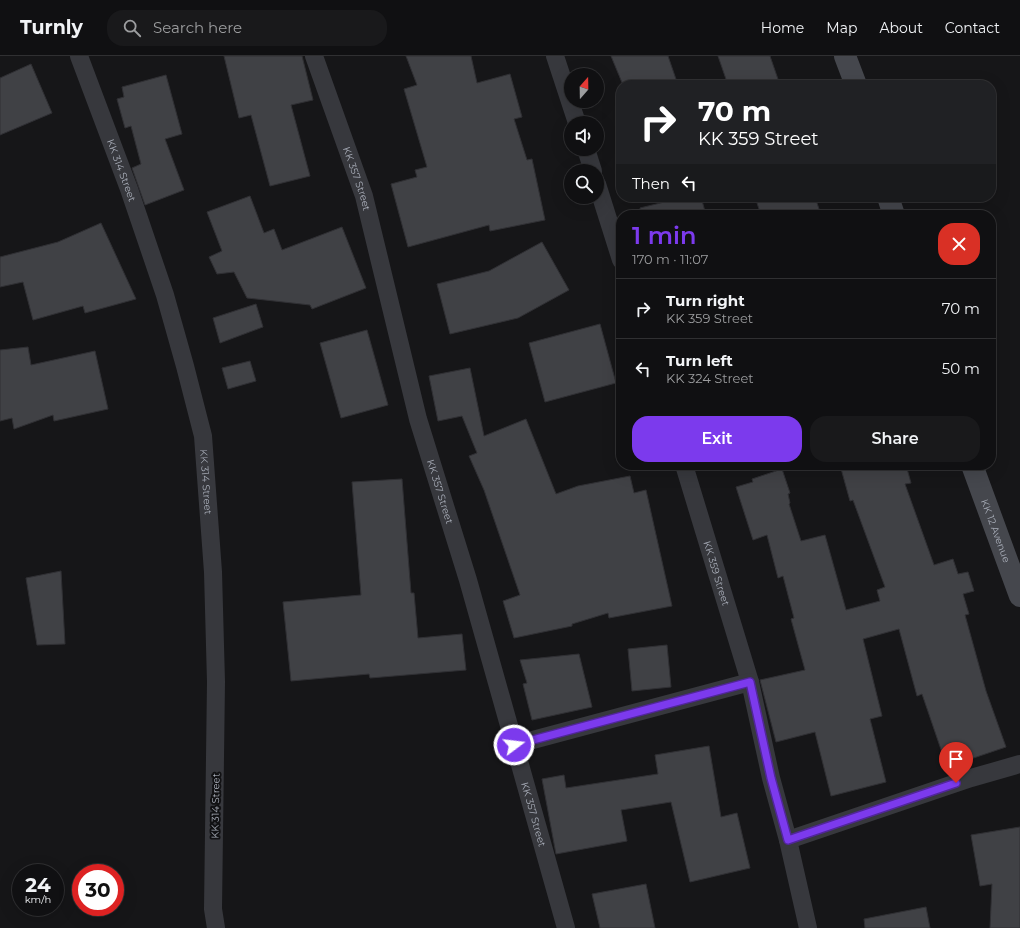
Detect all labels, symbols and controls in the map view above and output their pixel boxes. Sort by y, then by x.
search box [107,10,387,46]
text: Turnly [20,16,83,39]
icon: search [121,17,143,39]
text: Search here [153,18,242,37]
text: Home [761,19,804,37]
text: Map [826,19,857,37]
text: About [879,19,923,37]
text: Contact [945,19,1000,37]
north arrow [564,68,604,108]
map controls [564,68,604,204]
text: 70 m [698,94,771,128]
icon: right [632,96,684,148]
button: sound [564,116,604,156]
text: KK 359 Street [698,128,819,150]
street label: KK 314 Street [104,137,139,203]
street label: KK 357 Street [340,145,373,212]
button: search [564,164,604,204]
icon: left [678,172,700,194]
text: Then [632,174,670,193]
text: 1 min [632,221,696,250]
button: close [938,223,980,265]
text: 170 m · 11:07 [632,251,708,267]
text: Turn right [666,291,745,310]
icon: right [632,298,654,320]
text: 70 m [942,299,980,318]
text: KK 359 Street [666,310,753,326]
text: Turn left [666,351,733,370]
icon: left [632,358,654,380]
text: 50 m [942,359,980,378]
text: KK 324 Street [666,370,754,386]
button: Exit [632,416,802,462]
button: Share [810,416,980,462]
street label: KK 314 Street [197,449,215,515]
street label: KK 357 Street [424,458,456,525]
street label: KK 12 Avenue [978,497,1013,564]
street label: KK 359 Street [700,539,732,607]
position arrow [493,724,535,766]
pin [939,742,973,783]
icon: arrive [945,748,967,770]
street label: KK 314 Street [208,773,223,839]
street label: KK 357 Street [518,780,549,848]
speed limit sign: 30 [72,864,124,916]
text: 24 [25,873,51,897]
text: km/h [25,893,51,906]

